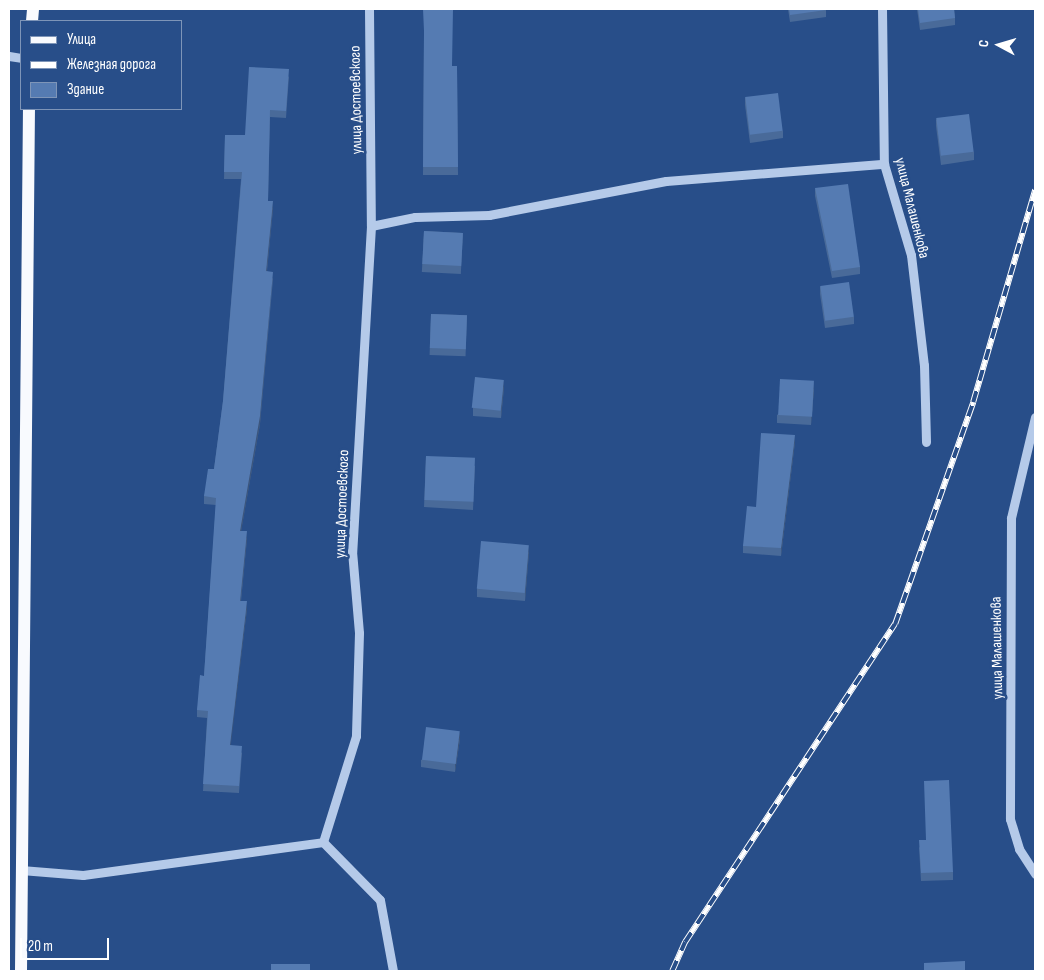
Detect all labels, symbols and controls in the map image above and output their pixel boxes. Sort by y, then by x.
legend [20,20,182,110]
north arrow [974,20,1024,70]
text: Улица [67,30,96,49]
text: С [975,39,992,48]
street label: улица Достоевского [346,46,366,154]
text: Железная дорога [67,55,156,74]
text: Здание [67,80,104,99]
street label: улица Малашенкова [891,156,933,260]
street label: улица Достоевского [331,449,353,559]
street label: улица Малашенкова [987,596,1007,700]
scale bar [22,928,111,960]
text: 20 m [28,937,53,956]

